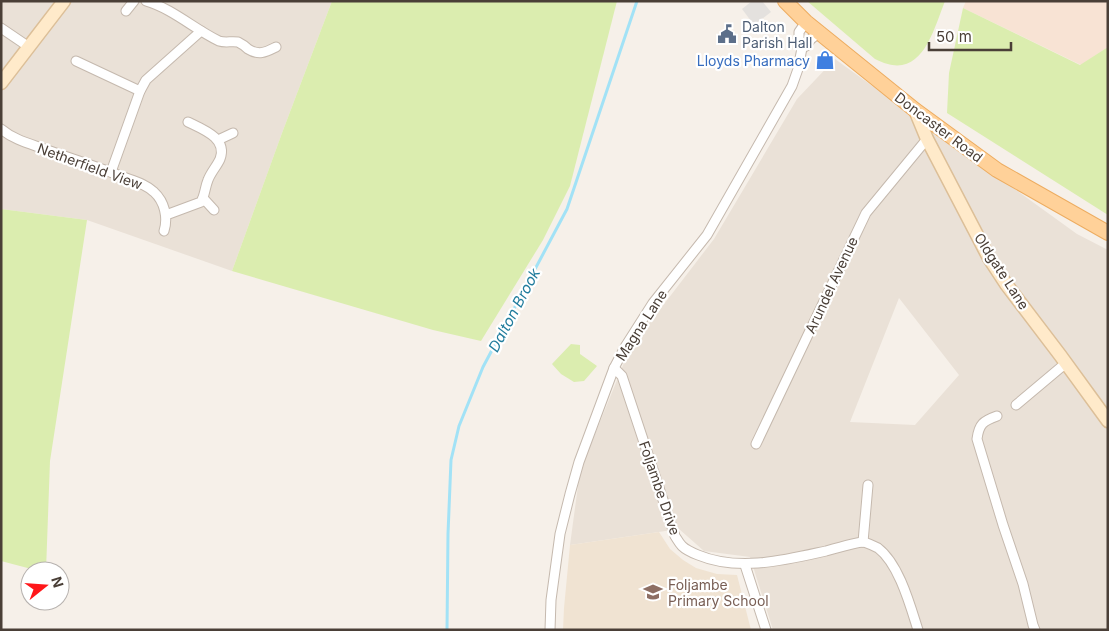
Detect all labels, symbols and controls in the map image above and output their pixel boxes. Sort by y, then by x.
place label: Dalton Parish Hall [742,18,812,51]
scale bar [929,20,1012,52]
public building icon: Dalton Parish Hall [716,23,738,45]
text: 50 m [936,27,972,46]
shop icon: Lloyds Pharmacy [814,49,836,71]
place label: Lloyds Pharmacy [697,52,810,69]
street label: Doncaster Road [892,88,986,166]
street label: Netherfield View [35,139,145,193]
street label: Oldgate Lane [971,230,1033,312]
street label: Arundel Avenue [801,234,861,336]
water label: Dalton Brook [484,264,544,355]
street label: Magna Lane [612,286,670,364]
street label: Foljambe Drive [636,439,684,537]
north arrow [20,561,70,611]
text: N [48,574,68,590]
place label: Foljambe Primary School [668,576,769,609]
school or university icon: Foljambe Primary School [642,581,664,603]

